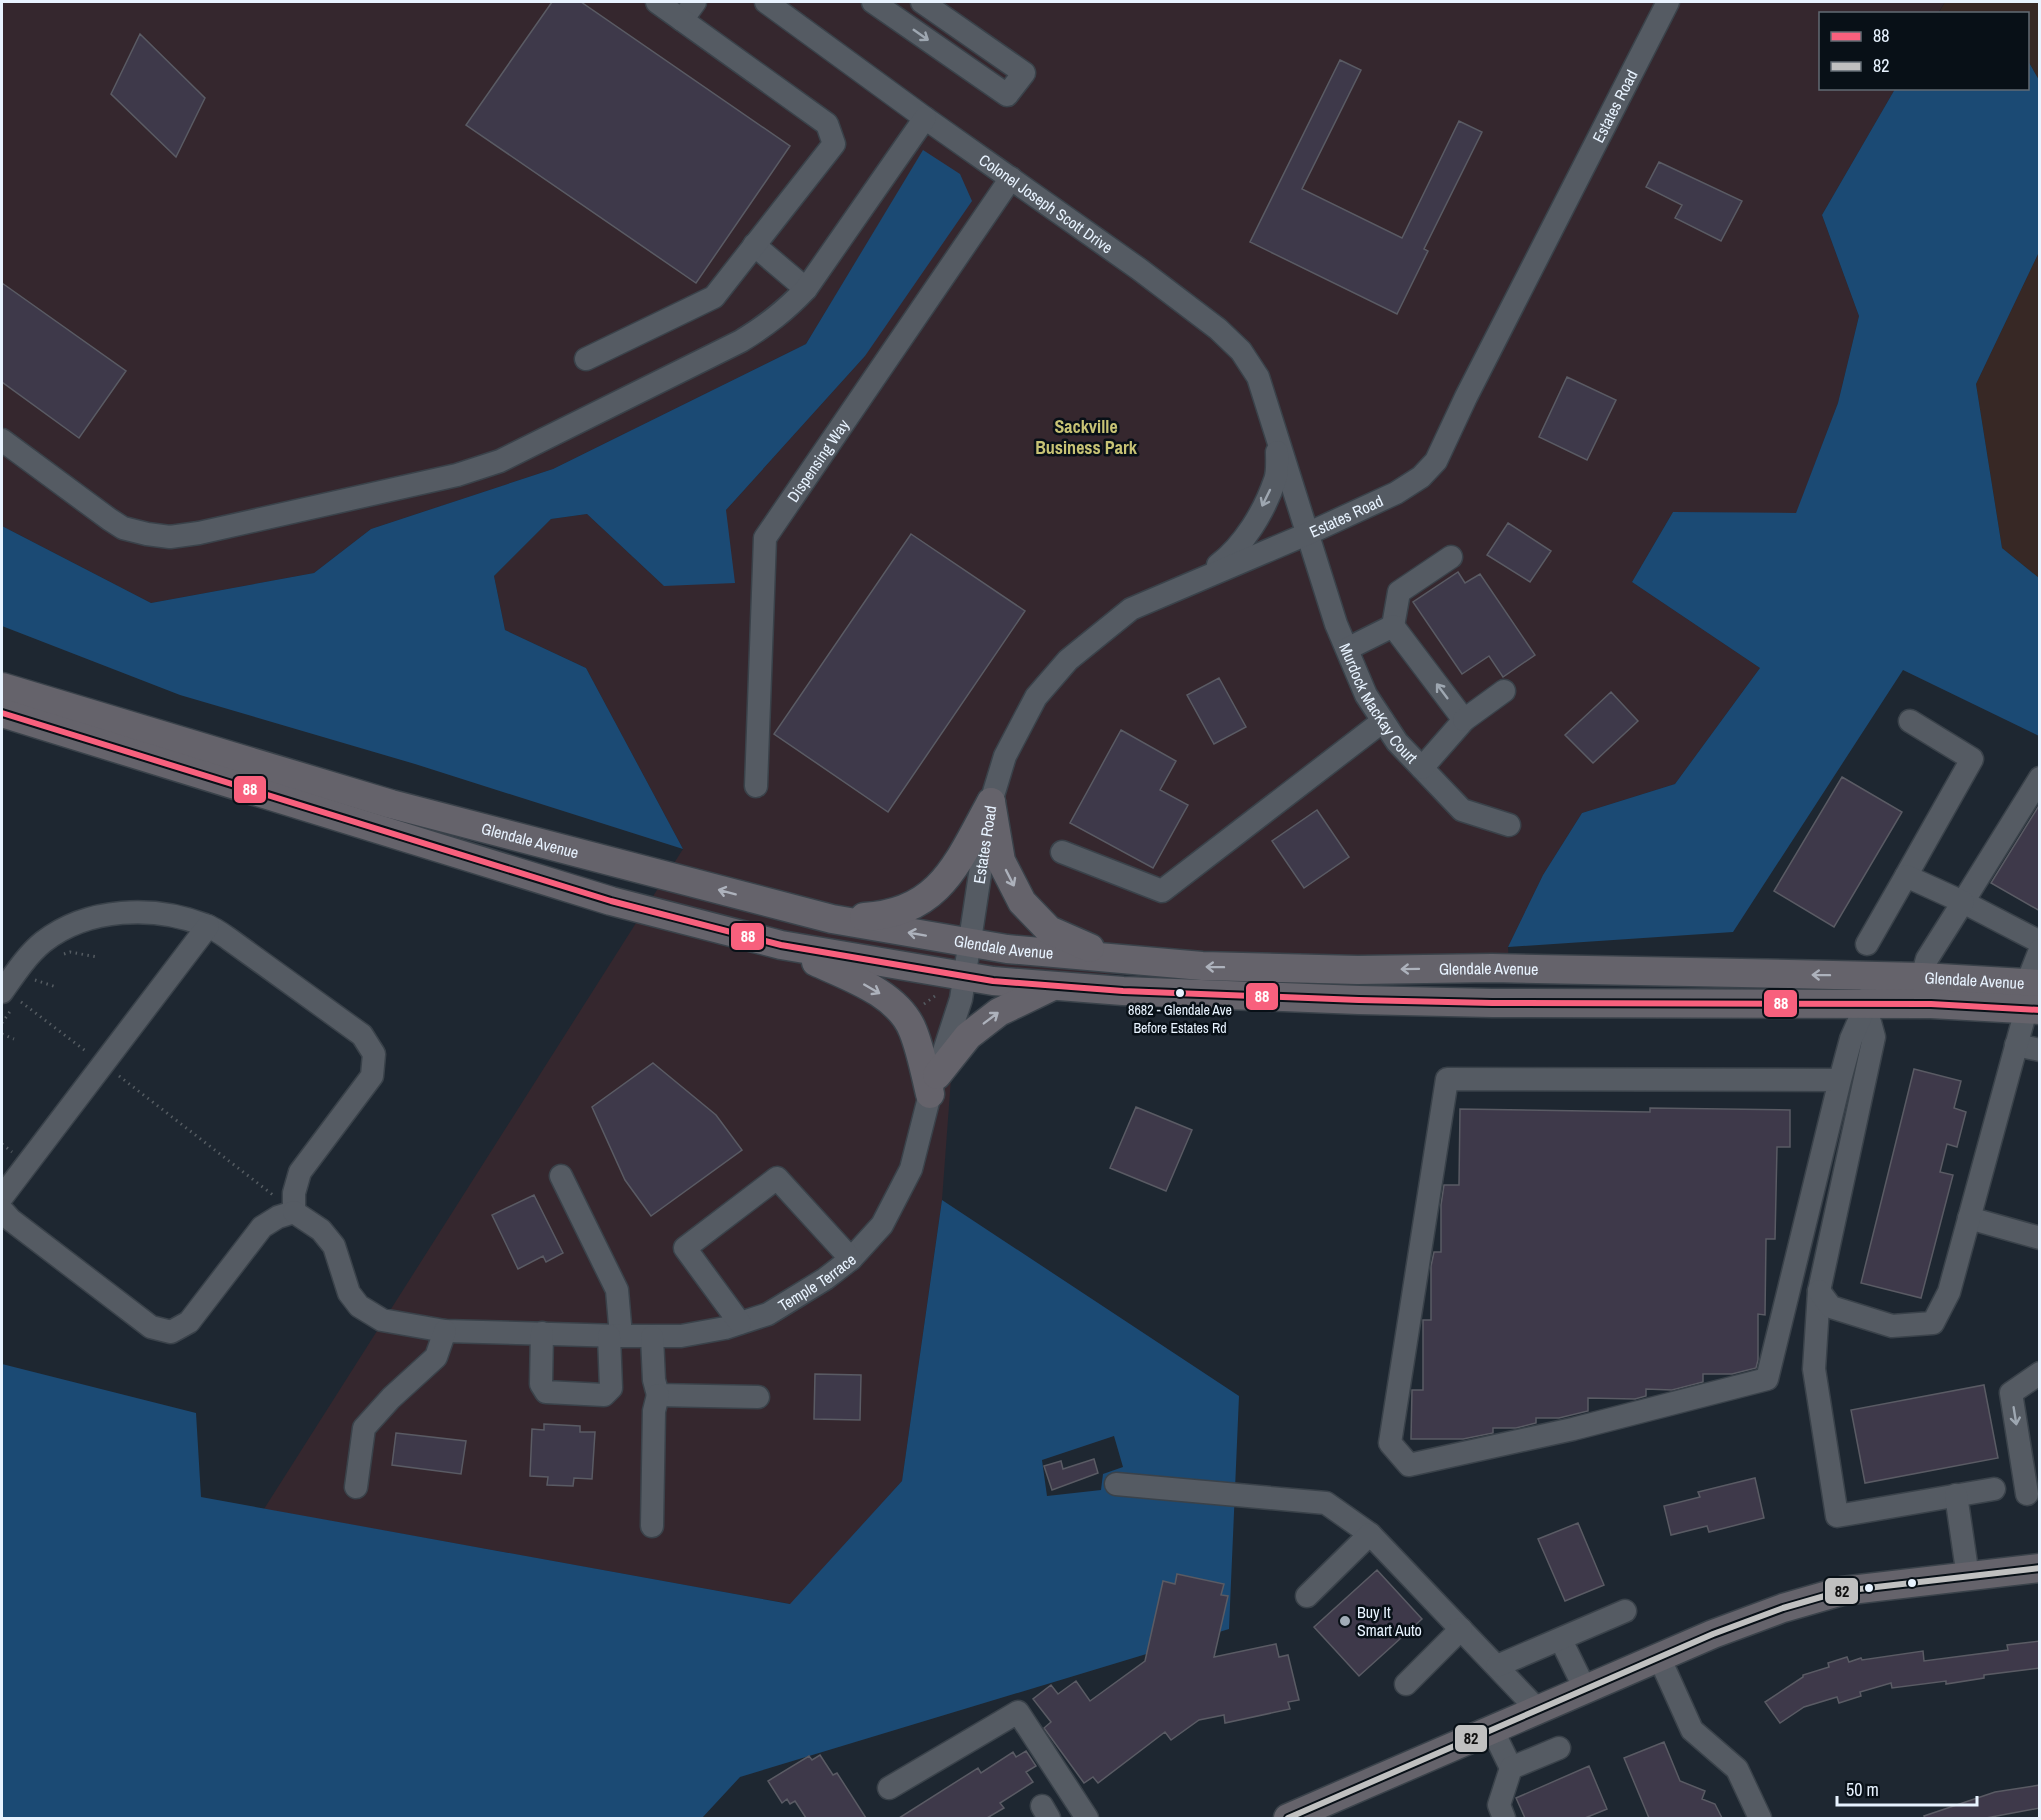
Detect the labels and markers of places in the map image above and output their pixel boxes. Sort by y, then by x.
marker: 8682 - Glendale Ave Before Estates Rd [1174,987,1186,999]
place label: 8682 - Glendale Ave Before Estates Rd [1128,1001,1232,1037]
unlabelled marker [1906,1577,1918,1589]
unlabelled marker [1863,1582,1875,1594]
place label: Buy It Smart Auto [1357,1601,1422,1641]
marker: Buy It Smart Auto [1338,1614,1352,1628]

